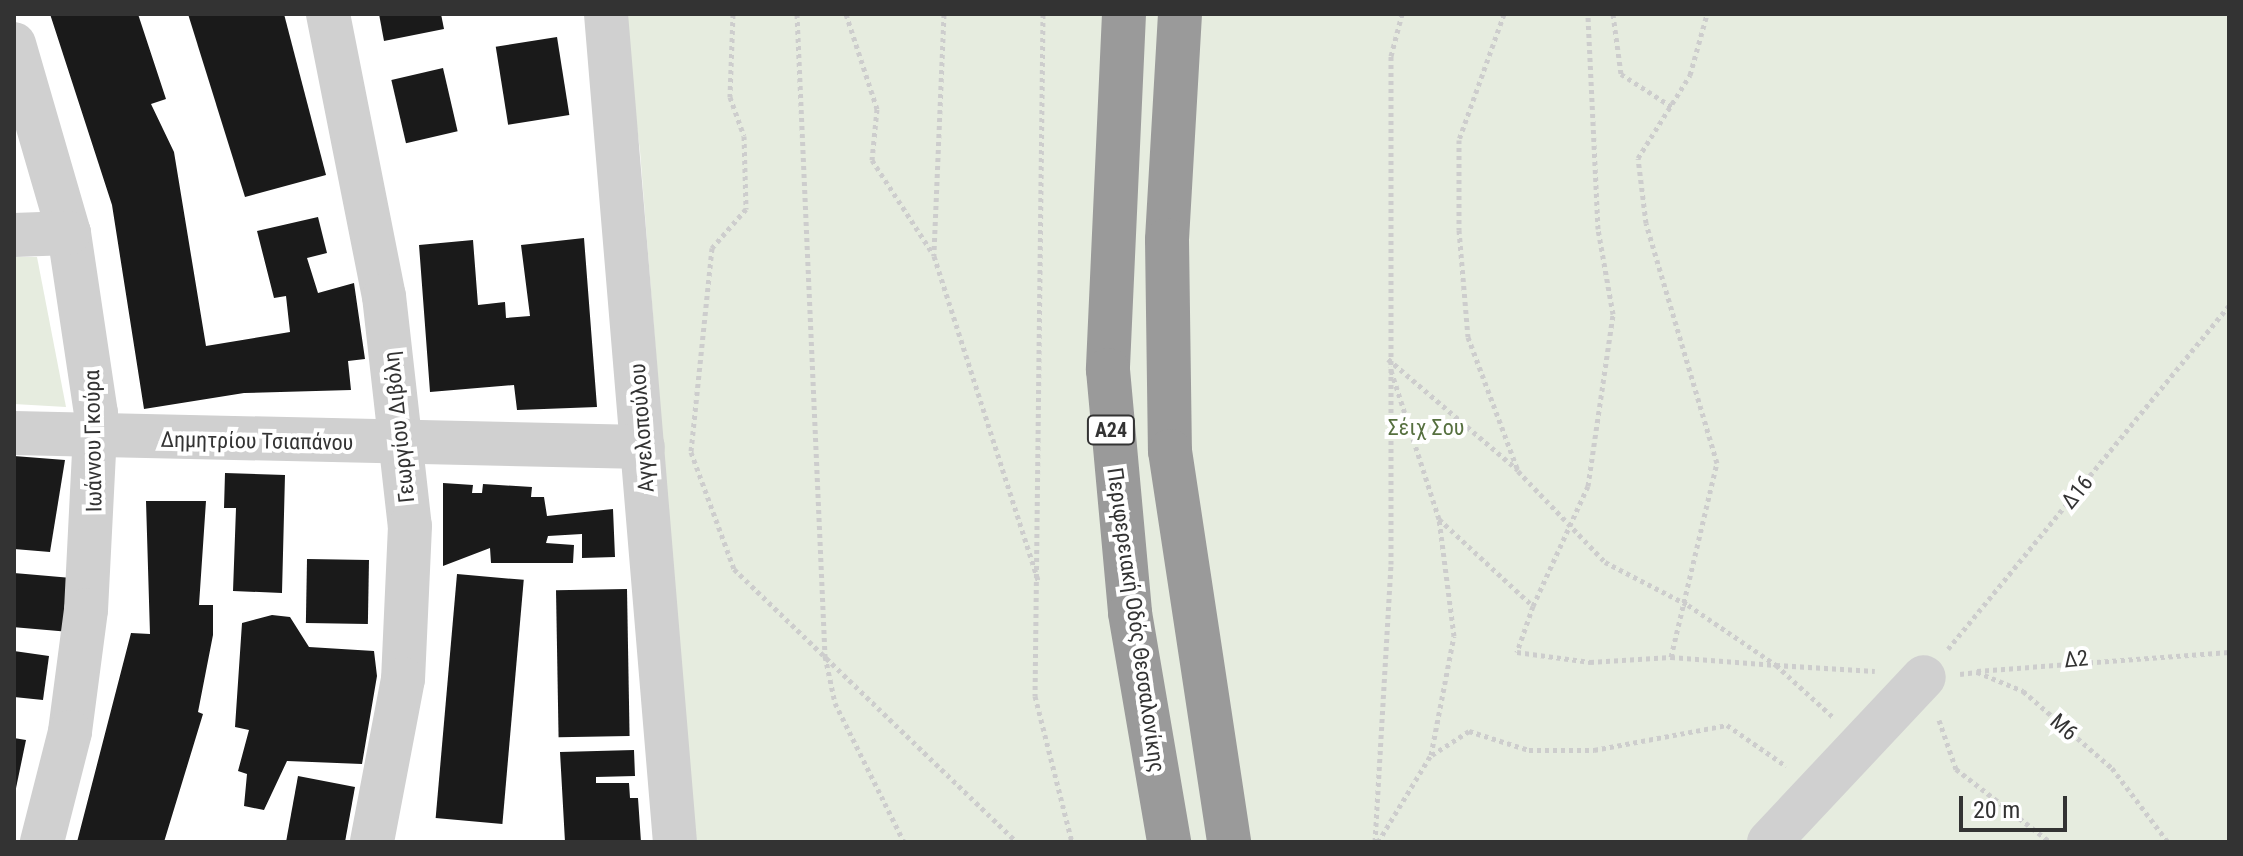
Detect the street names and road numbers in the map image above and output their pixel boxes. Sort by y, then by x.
street label: Γεωργίου Διβόλη [378,350,420,504]
street label: Αγγελοπούλου [624,363,660,493]
street label: Ιωάννου Γκούρα [79,370,107,512]
road number: Α24 [1085,414,1137,446]
street label: Δημητρίου Τσιαπάνου [160,426,354,456]
street label: Περιφερειακή Οδός Θεσσαλονίκης [1102,466,1170,774]
street label: Δ16 [2056,470,2098,514]
street label: Δ2 [2062,645,2090,673]
street label: Μ6 [2045,708,2083,746]

